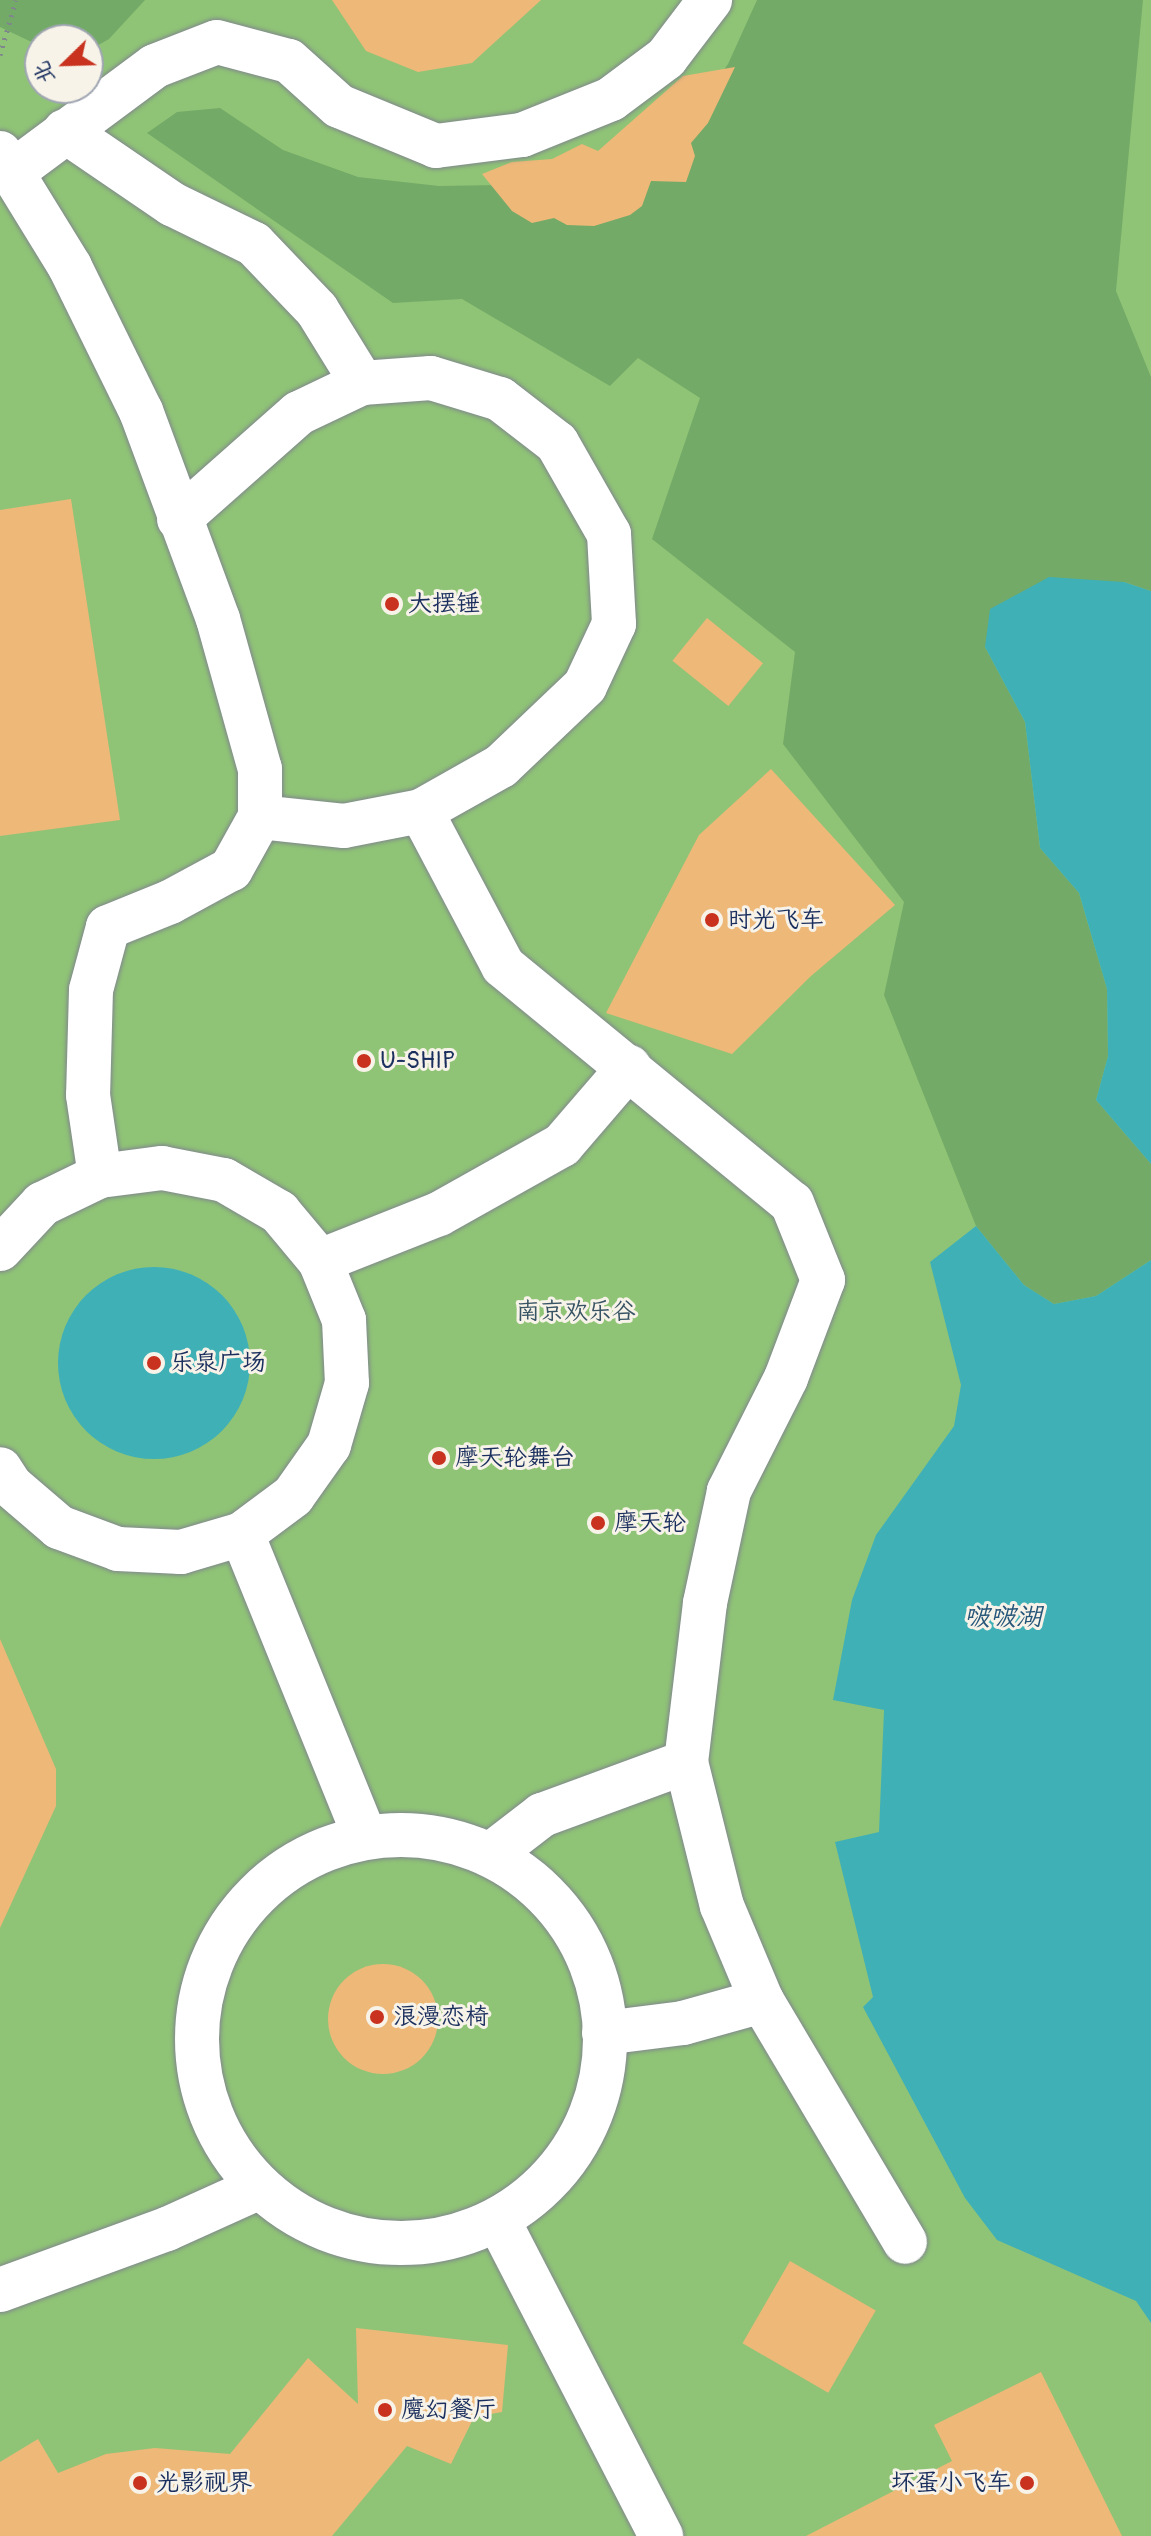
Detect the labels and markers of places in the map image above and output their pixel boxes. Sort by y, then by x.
place label: 大摆锤 [408,590,480,618]
marker: 大摆锤 [383,595,401,613]
place label: 时光飞车 [728,906,824,934]
marker: 时光飞车 [703,911,721,929]
place label: U-SHIP [380,1047,455,1075]
marker: U-SHIP [355,1052,373,1070]
place label: 乐泉广场 [170,1349,266,1377]
marker: 乐泉广场 [145,1354,163,1372]
place label: 摩天轮舞台 [455,1444,575,1472]
marker: 摩天轮舞台 [430,1449,448,1467]
place label: 摩天轮 [614,1509,686,1537]
marker: 摩天轮 [589,1514,607,1532]
place label: 浪漫恋椅 [393,2003,489,2031]
marker: 浪漫恋椅 [368,2008,386,2026]
place label: 魔幻餐厅 [401,2396,497,2424]
marker: 魔幻餐厅 [376,2401,394,2419]
place label: 光影视界 [156,2469,252,2497]
place label: 坏蛋小飞车 [891,2469,1011,2497]
marker: 光影视界 [131,2474,149,2492]
marker: 坏蛋小飞车 [1018,2474,1036,2492]

